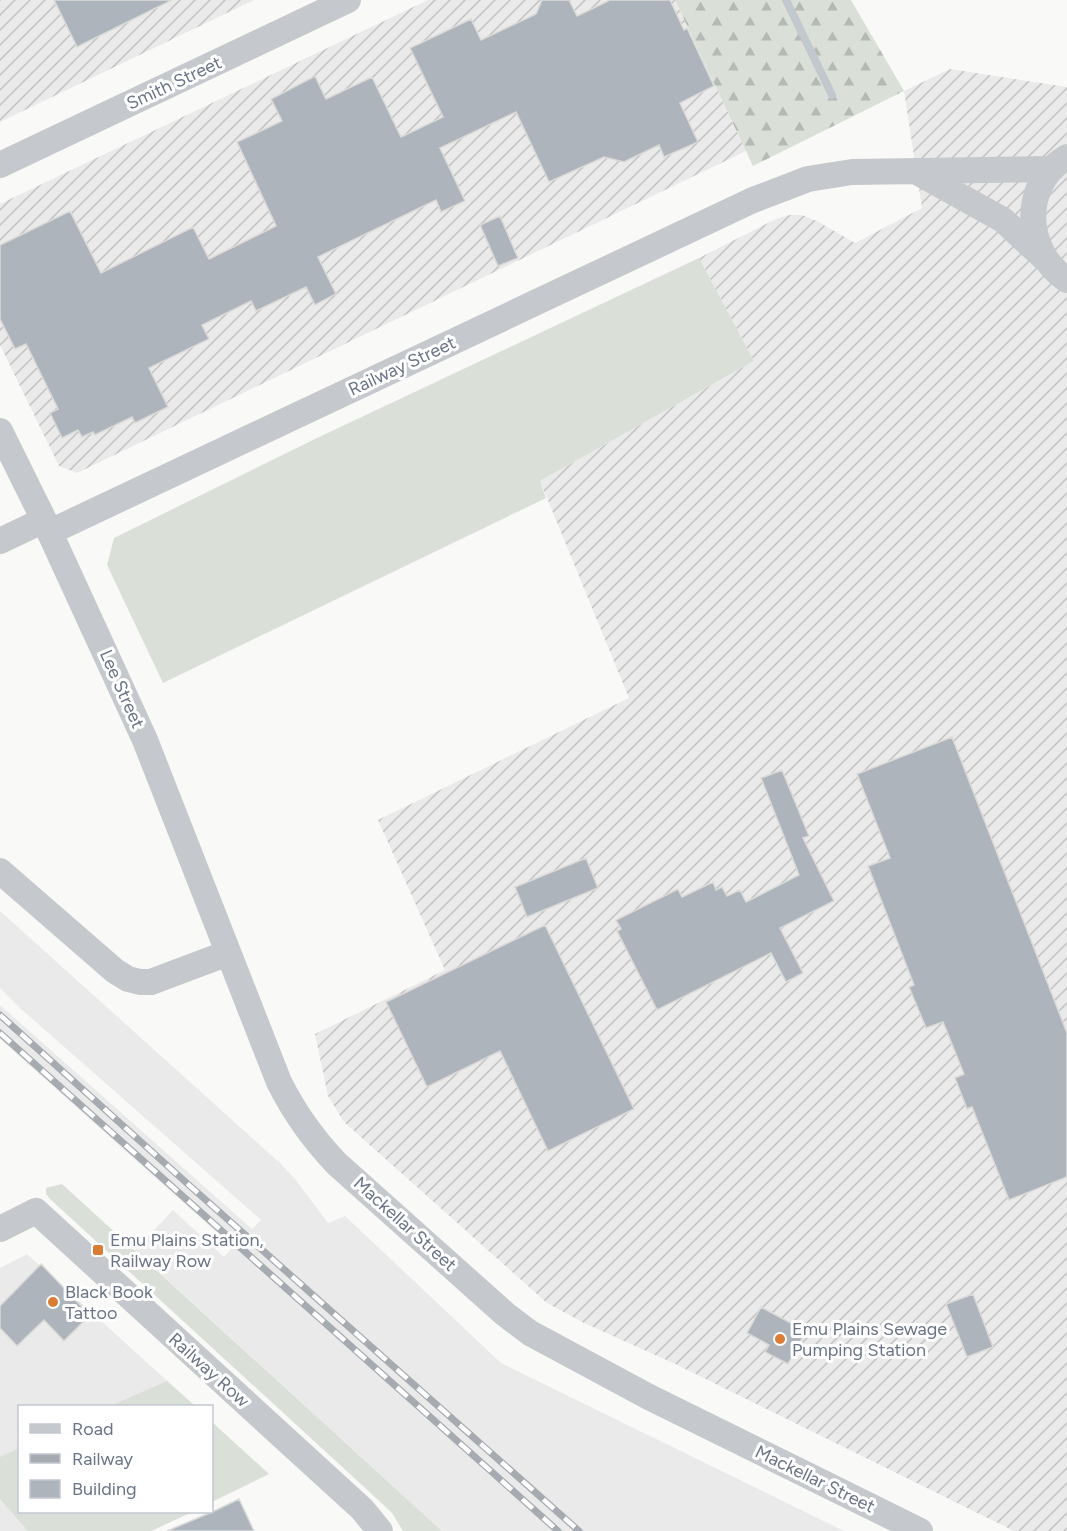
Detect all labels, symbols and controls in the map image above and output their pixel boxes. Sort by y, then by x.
street label: Smith Street [123,51,225,115]
street label: Railway Street [345,331,459,400]
street label: Lee Street [95,646,149,732]
street label: Mackellar Street [349,1172,461,1276]
place label: Emu Plains Station, Railway Row [110,1229,264,1272]
marker: Emu Plains Station, Railway Row [91,1243,105,1257]
place label: Black Book Tattoo [65,1281,153,1324]
marker: Black Book Tattoo [46,1295,60,1309]
place label: Emu Plains Sewage Pumping Station [792,1318,947,1361]
street label: Railway Row [164,1328,254,1412]
marker: Emu Plains Sewage Pumping Station [773,1332,787,1346]
legend [18,1405,213,1513]
text: Road [72,1418,113,1440]
street label: Mackellar Street [752,1440,879,1518]
text: Railway [72,1448,134,1470]
text: Building [72,1478,137,1500]

